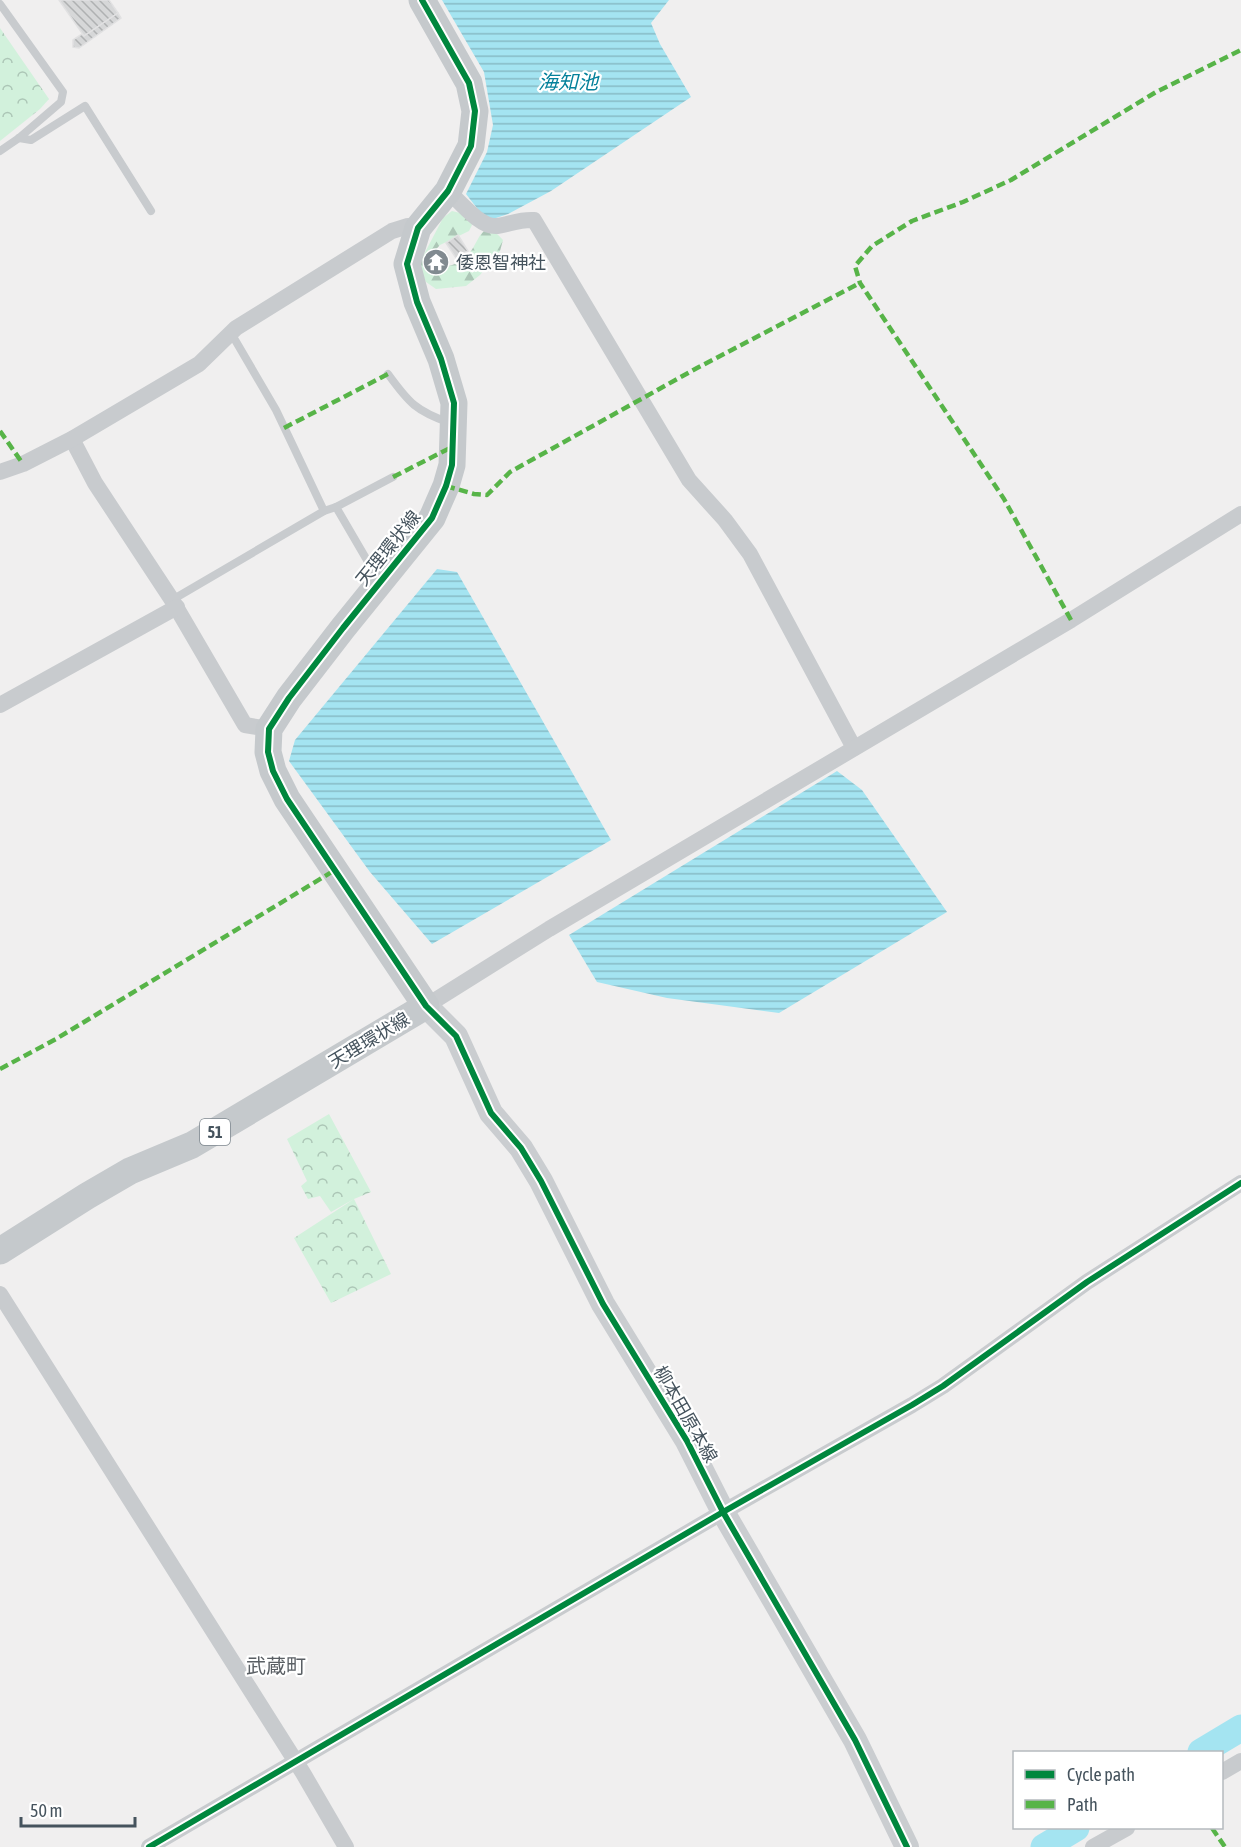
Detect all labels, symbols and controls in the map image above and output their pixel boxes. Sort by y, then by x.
water label: 海知池 [538,70,600,93]
temple icon: 倭恩智神社 [421,247,451,277]
place label: 倭恩智神社 [456,252,546,273]
street label: 天理環状線 [352,506,424,590]
street label: 天理環状線 [325,1008,413,1072]
road number: 51 [200,1119,230,1145]
street label: 柳本田原本線 [650,1362,722,1466]
district label: 武蔵町 [246,1654,306,1677]
legend [1013,1751,1223,1829]
text: Cycle path [1067,1764,1135,1785]
scale bar [21,1790,135,1828]
text: Path [1067,1794,1098,1815]
text: 50 m [30,1800,62,1821]

